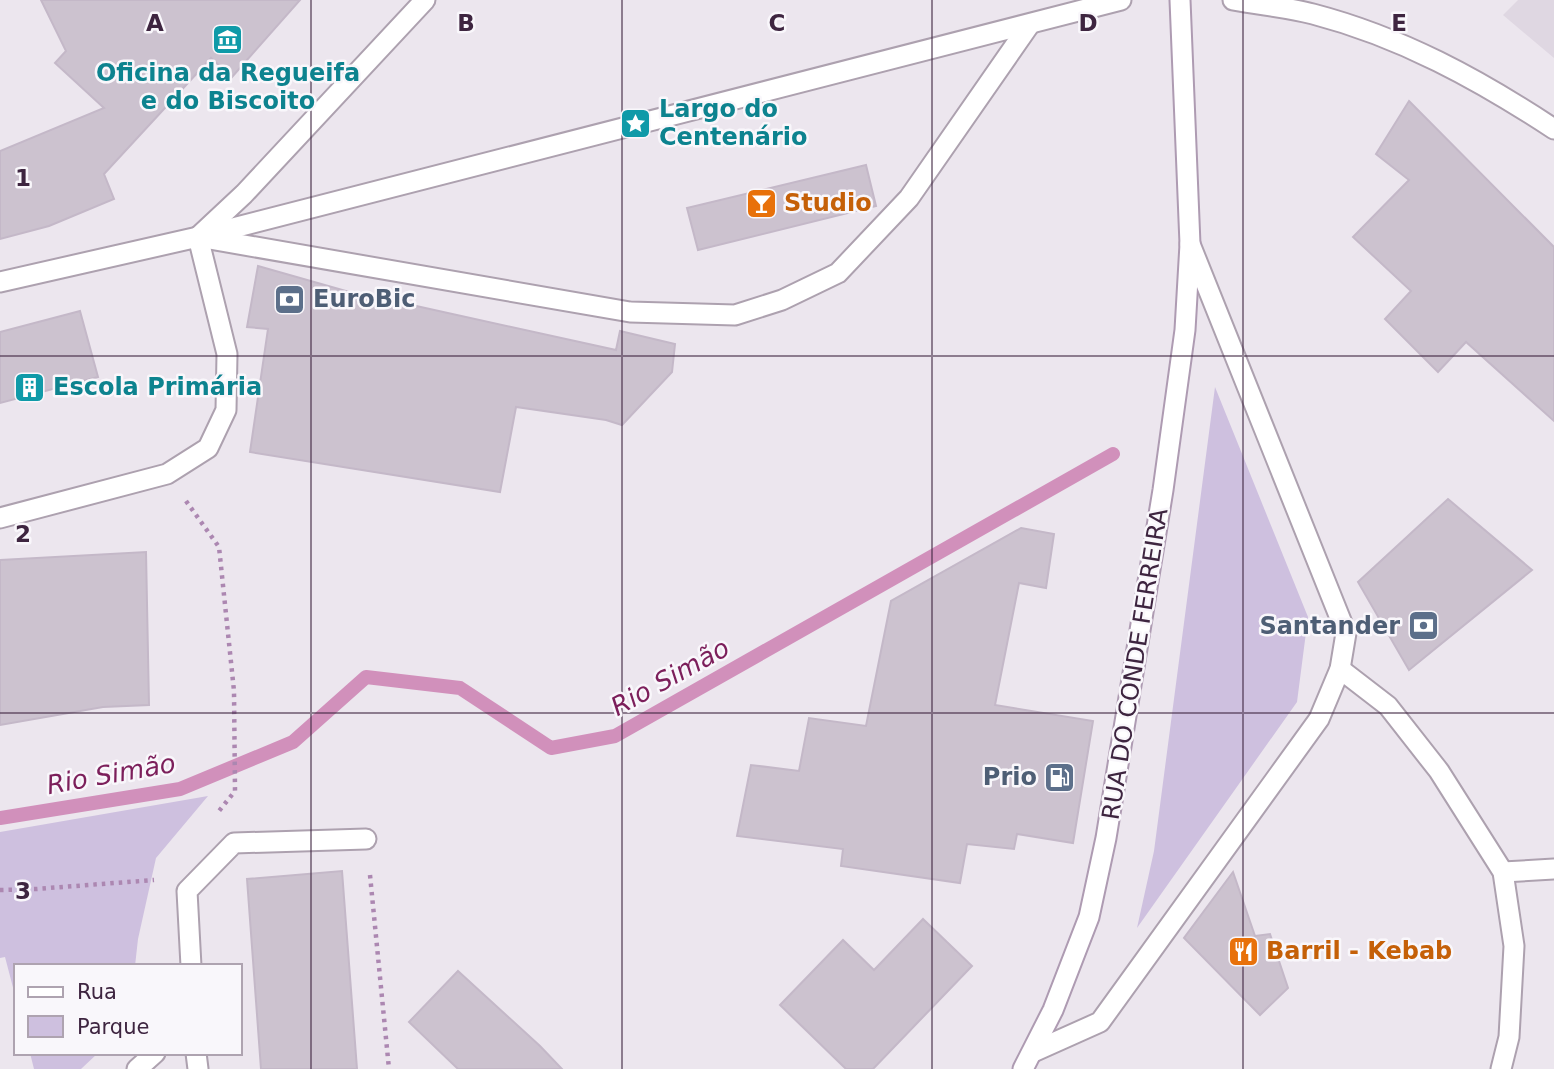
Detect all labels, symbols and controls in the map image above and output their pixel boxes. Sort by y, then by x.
text: A [146,10,164,36]
text: B [457,10,475,36]
text: C [769,10,785,36]
text: D [1078,10,1098,36]
text: E [1391,10,1407,36]
museum icon: Oficina da Regueifa e do Biscoito [211,22,245,56]
place label: Oficina da Regueifa e do Biscoito [96,59,360,115]
place label: Largo do Centenário [659,95,808,151]
place icon: Largo do Centenário [619,106,653,140]
text: 1 [15,165,31,191]
bar icon: Studio [744,186,778,220]
place label: Studio [784,189,872,217]
bank icon: EuroBic [273,282,307,316]
place label: EuroBic [313,285,416,313]
building icon: Escola Primária [13,370,47,404]
place label: Escola Primária [53,373,262,401]
street label: RUA DO CONDE FERREIRA [1097,506,1174,822]
text: 2 [15,521,31,547]
bank icon: Santander [1406,609,1440,643]
place label: Santander [1259,612,1400,640]
water label: Rio Simão [606,632,734,722]
water label: Rio Simão [44,748,178,800]
fuel station icon: Prio [1043,760,1077,794]
place label: Prio [983,763,1037,791]
text: 3 [15,878,31,904]
restaurant icon: Barril - Kebab [1226,934,1260,968]
place label: Barril - Kebab [1266,937,1452,965]
legend [14,964,242,1055]
text: Rua [77,980,117,1004]
text: Parque [77,1015,149,1039]

